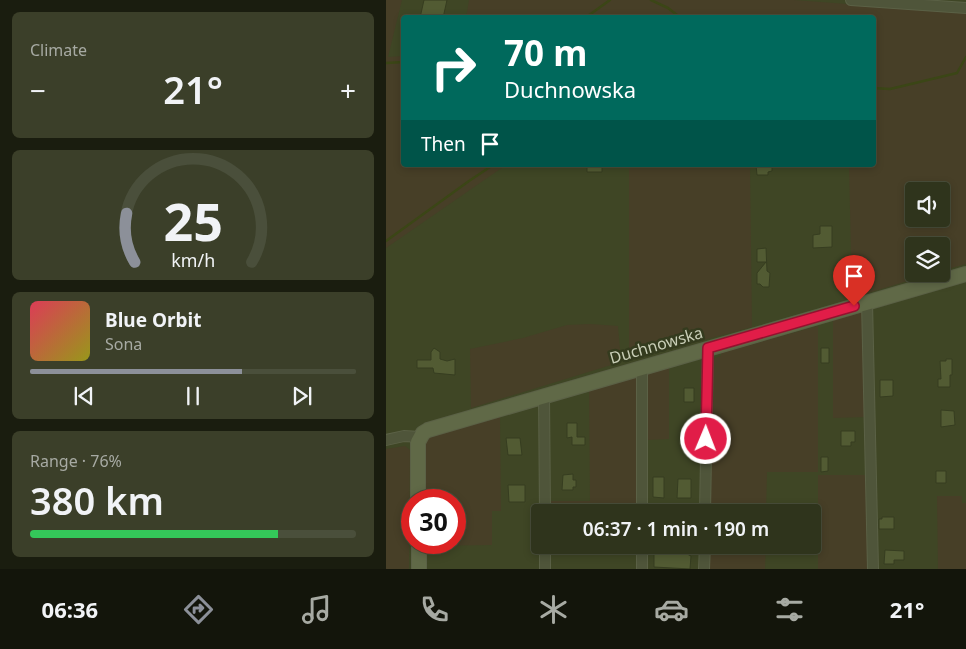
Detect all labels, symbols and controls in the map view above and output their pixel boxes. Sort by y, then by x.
text: 70 m [504,29,587,76]
icon: right [421,35,486,100]
text: Climate [30,39,87,61]
text: 21° [163,63,223,115]
text: − [30,71,46,109]
text: + [340,71,356,109]
text: Duchnowska [504,74,636,104]
icon: arrive [476,130,504,158]
text: Then [421,131,466,157]
map controls [905,182,950,282]
button: sound [905,182,950,227]
text: 25 [163,185,223,256]
button: layers [905,237,950,282]
text: km/h [171,248,215,272]
pin [833,255,875,306]
icon: arrive [840,262,868,290]
text: Blue Orbit [105,307,201,333]
street label: Duchnowska [607,321,705,369]
text: Sona [105,333,142,355]
icon: previous [70,382,98,410]
icon: pause [179,382,207,410]
icon: next [288,382,316,410]
position arrow [679,412,731,464]
text: Range · 76% [30,450,122,472]
text: 380 km [30,474,164,526]
speed limit sign: 30 [401,489,466,554]
text: 06:37 · 1 min · 190 m [583,516,769,542]
icon: directions [181,592,216,627]
icon: music [299,592,334,627]
icon: phone [417,592,452,627]
icon: climate [536,592,571,627]
icon: car [654,592,689,627]
icon: filters [772,592,807,627]
text: 06:36 [42,594,98,624]
text: 21° [890,594,924,624]

